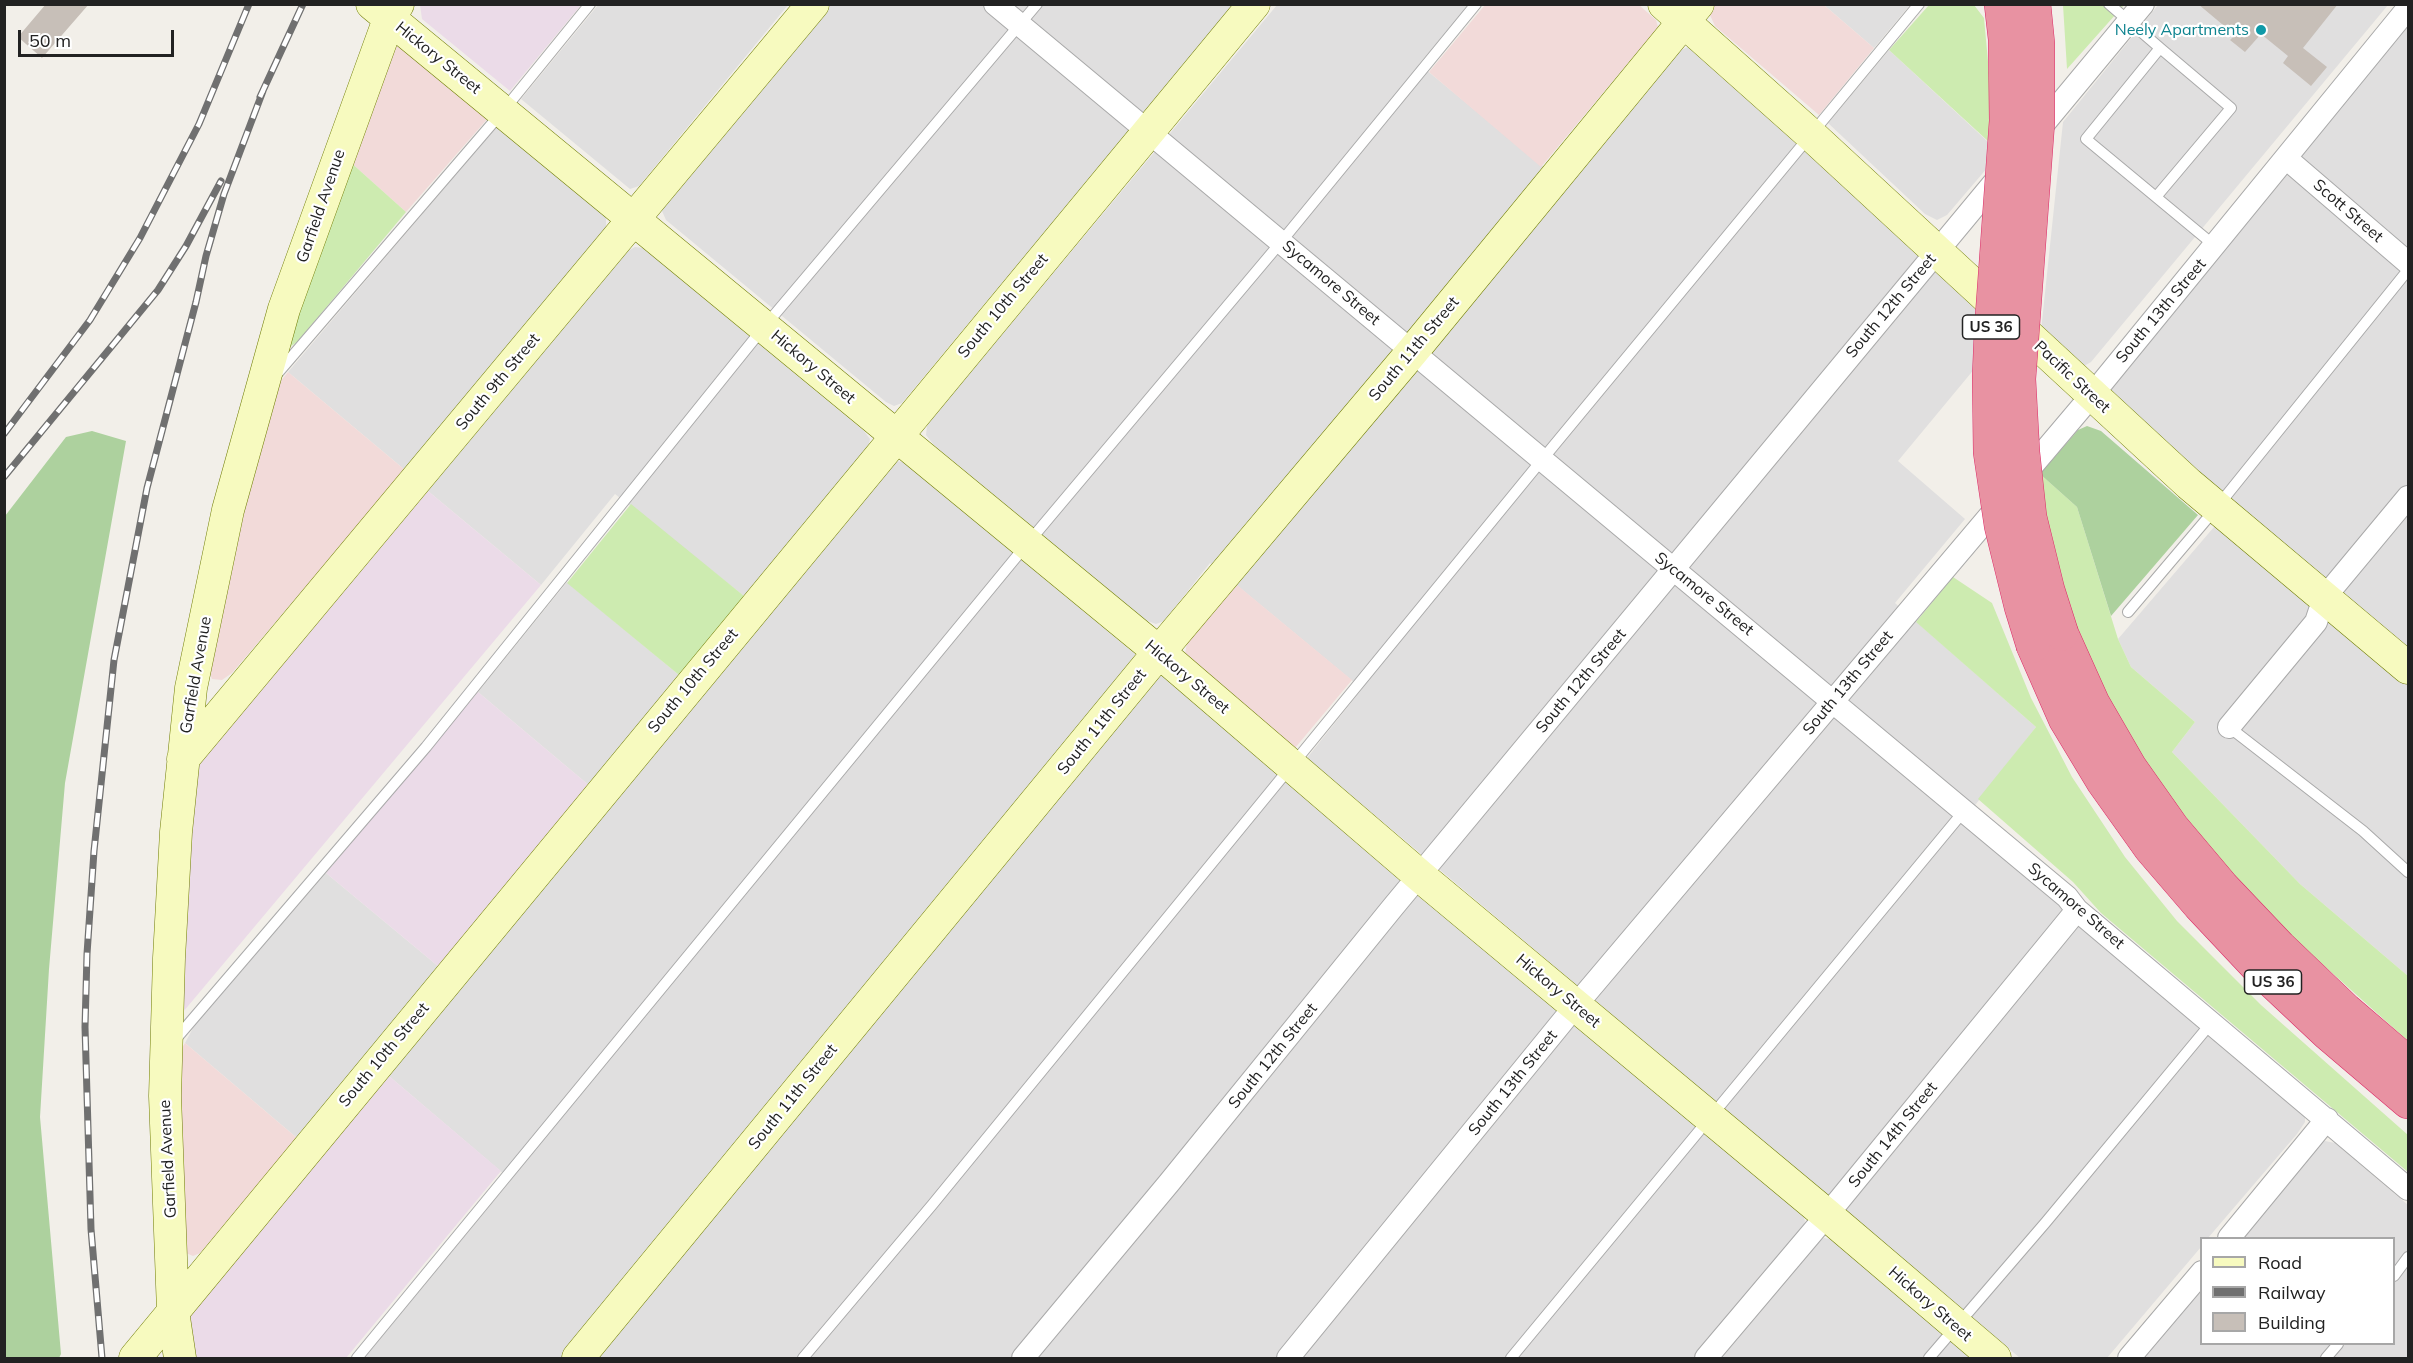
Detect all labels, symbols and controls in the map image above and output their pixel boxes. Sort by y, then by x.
scale bar [21,18,177,56]
street label: Hickory Street [391,18,485,98]
place label: Neely Apartments [2115,20,2249,40]
marker: Neely Apartments [2254,23,2268,37]
text: 50 m [29,29,71,52]
street label: Garfield Avenue [293,147,349,265]
street label: Scott Street [2309,175,2387,247]
street label: Sycamore Street [1278,237,1384,329]
street label: South 10th Street [954,250,1052,362]
street label: South 12th Street [1842,250,1940,362]
street label: South 13th Street [2112,255,2210,367]
street label: South 11th Street [1365,293,1463,405]
road number: US 36 [1962,315,2020,339]
street label: Hickory Street [767,326,859,408]
street label: South 9th Street [452,330,544,434]
street label: Pacific Street [2030,337,2114,417]
street label: Sycamore Street [1651,548,1757,640]
street label: Garfield Avenue [176,615,216,735]
street label: South 10th Street [644,625,742,737]
street label: South 12th Street [1532,625,1630,737]
street label: South 13th Street [1799,627,1897,739]
street label: Hickory Street [1141,636,1233,718]
street label: South 11th Street [1054,665,1150,779]
street label: Sycamore Street [2024,859,2128,953]
street label: Hickory Street [1512,950,1604,1032]
road number: US 36 [2244,970,2302,994]
street label: South 10th Street [335,999,433,1111]
street label: South 12th Street [1225,999,1321,1113]
street label: South 13th Street [1465,1026,1561,1140]
street label: South 11th Street [745,1040,841,1154]
street label: South 14th Street [1845,1078,1941,1192]
street label: Garfield Avenue [155,1099,181,1219]
legend [2200,1237,2395,1345]
text: Road [2258,1251,2302,1274]
street label: Hickory Street [1884,1263,1976,1345]
text: Railway [2258,1281,2326,1304]
text: Building [2258,1311,2326,1334]

